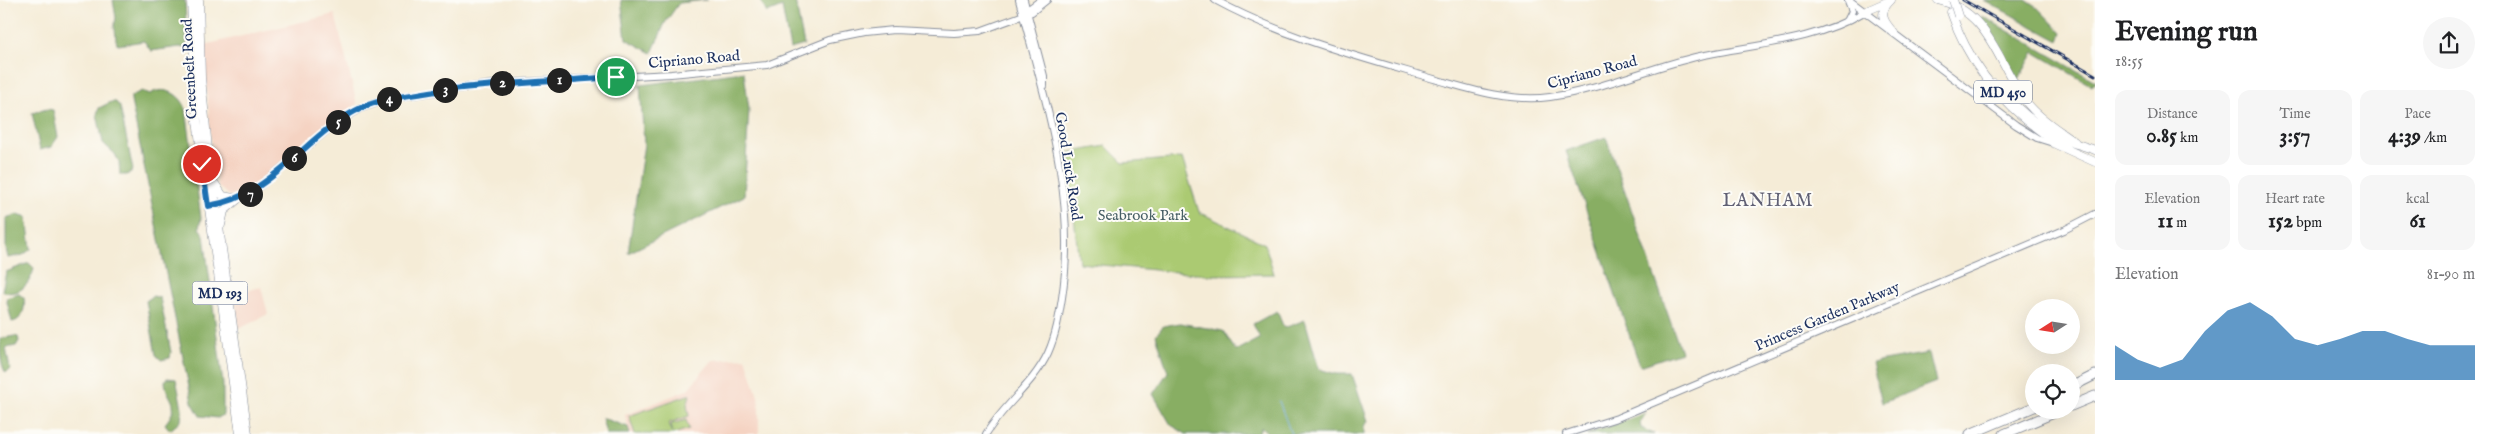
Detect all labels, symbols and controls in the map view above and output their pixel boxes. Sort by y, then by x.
text: Evening run [2115,15,2258,50]
street label: Greenbelt Road [177,17,202,120]
button: share [2423,17,2475,69]
street label: Cipriano Road [647,46,742,73]
street label: Cipriano Road [1545,51,1640,94]
text: 18:55 [2115,52,2143,72]
pin [595,56,637,98]
icon: arrive [602,63,630,91]
pin: 1 [546,68,572,92]
pin: 2 [490,70,514,96]
text: 1 [557,71,562,89]
text: 2 [499,74,506,92]
pin: 3 [432,78,458,102]
road number: MD 450 [1974,80,2032,104]
text: 3 [443,81,448,99]
pin: 4 [376,86,402,112]
text: 4 [386,90,393,108]
text: Distance [2147,105,2198,123]
text: Time [2279,105,2311,123]
text: Pace [2404,105,2431,123]
pin: 5 [326,110,350,134]
street label: Good Luck Road [1051,111,1087,223]
text: 5 [336,113,341,131]
text: 0.85 [2146,123,2177,150]
text: 3:57 [2280,123,2310,150]
text: 4:39 [2388,123,2421,150]
text: km [2177,129,2198,147]
text: /km [2421,129,2447,147]
pin [181,143,223,185]
pin: 6 [282,146,306,170]
text: 6 [292,149,297,167]
icon: check [188,150,216,178]
pin: 7 [238,182,262,206]
text: 7 [247,185,254,203]
district label: LANHAM [1722,190,1814,213]
text: Elevation [2145,190,2200,208]
text: Heart rate [2265,190,2325,208]
text: kcal [2406,190,2429,208]
park label: Seabrook Park [1098,206,1189,225]
text: 11 [2158,208,2173,235]
text: 152 [2268,208,2293,235]
text: 61 [2409,208,2426,235]
text: m [2173,214,2187,232]
text: bpm [2293,214,2322,232]
text: Elevation [2115,265,2178,285]
text: 81–90 m [2427,265,2475,285]
street label: Princess Garden Parkway [1752,277,1903,356]
road number: MD 193 [192,282,248,304]
north arrow [2025,299,2080,354]
map controls [2025,299,2080,419]
button: locate [2025,364,2080,419]

